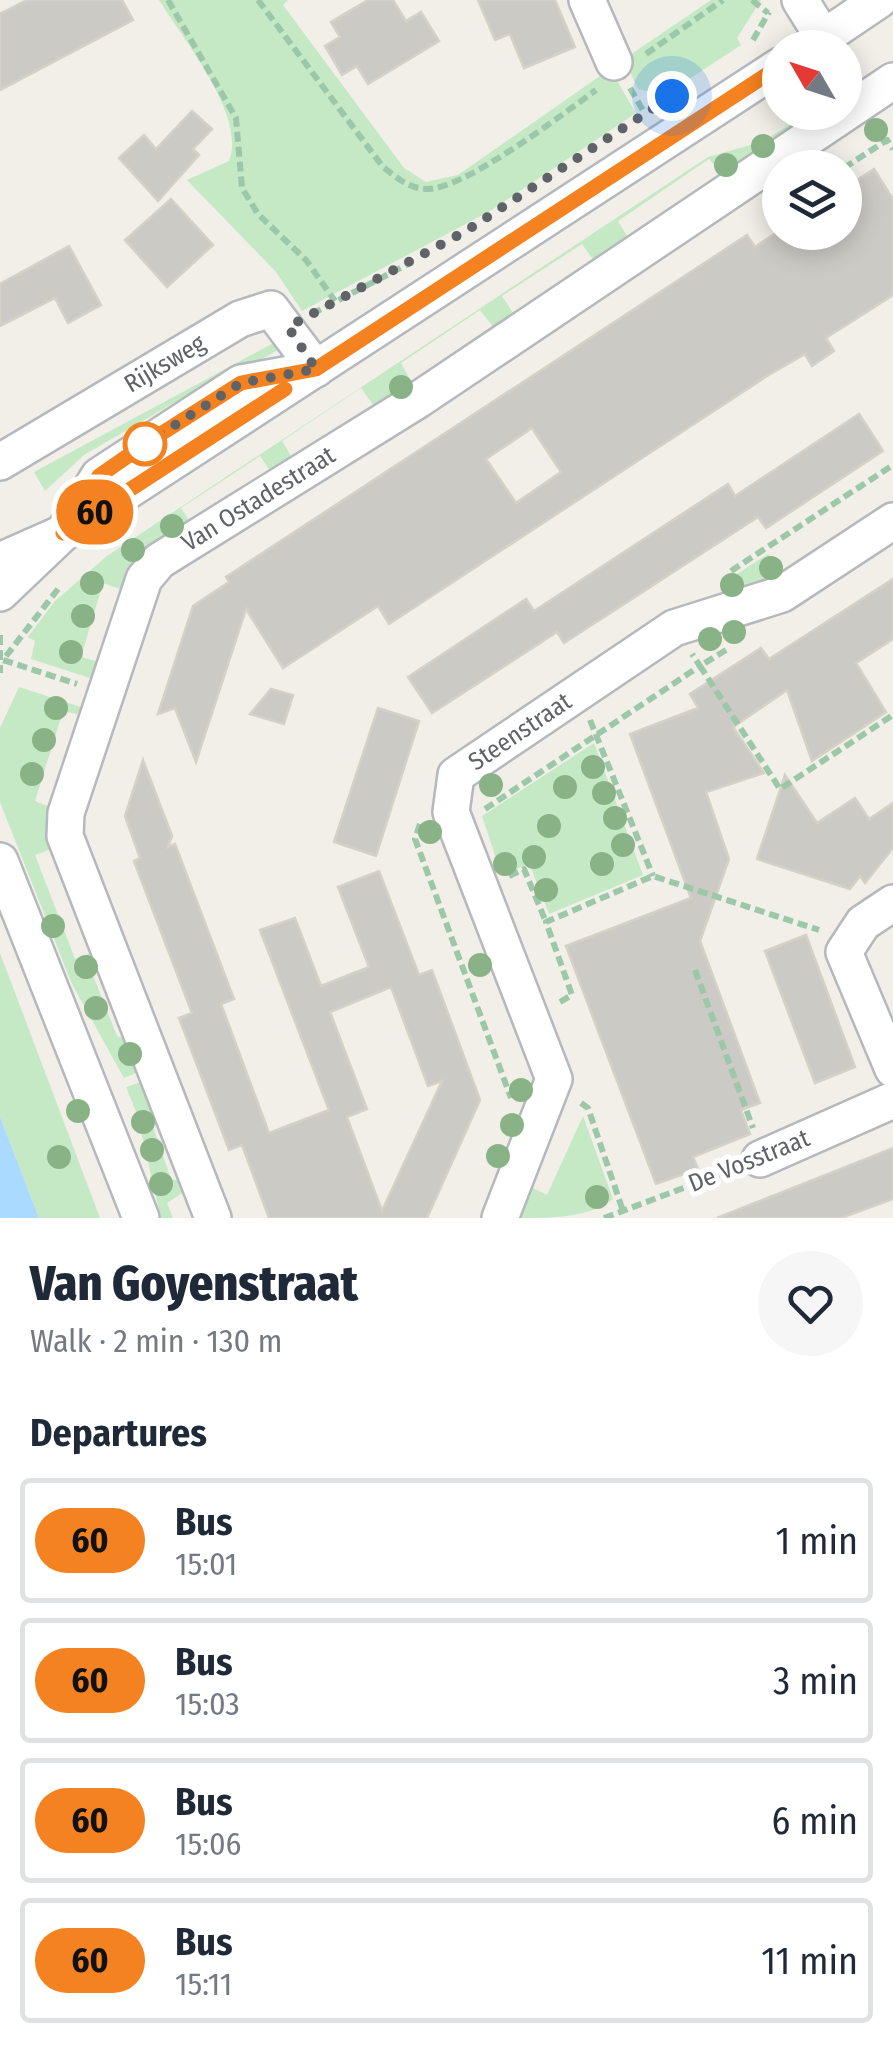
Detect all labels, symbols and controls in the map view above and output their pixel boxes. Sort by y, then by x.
north arrow [762,30,862,130]
map controls [762,30,862,250]
your location [647,71,697,121]
button: layers [762,150,862,250]
street label: Rijksweg [119,328,211,399]
unlabelled marker [124,423,166,465]
street label: Van Ostadestraat [176,440,341,558]
line badge: 60 [50,480,140,544]
text: 60 [76,491,114,533]
street label: Steenstraat [463,686,578,777]
street label: De Vosstraat [684,1123,815,1199]
button: heart [758,1251,863,1356]
text: Van Goyenstraat [30,1255,358,1313]
text: Walk · 2 min · 130 m [30,1322,282,1360]
text: Departures [30,1410,207,1456]
text: Bus [175,1499,233,1545]
text: 1 min [775,1518,858,1564]
text: 60 [71,1519,109,1561]
text: 15:01 [175,1545,237,1583]
text: Bus [175,1639,233,1685]
text: 3 min [773,1658,858,1704]
text: 60 [71,1659,109,1701]
text: 15:03 [175,1685,240,1723]
text: Bus [175,1779,233,1825]
text: 6 min [771,1798,858,1844]
text: 60 [71,1799,109,1841]
text: 15:06 [175,1825,242,1863]
text: Bus [175,1919,233,1965]
text: 11 min [761,1938,858,1984]
text: 60 [71,1939,109,1981]
text: 15:11 [175,1965,232,2003]

